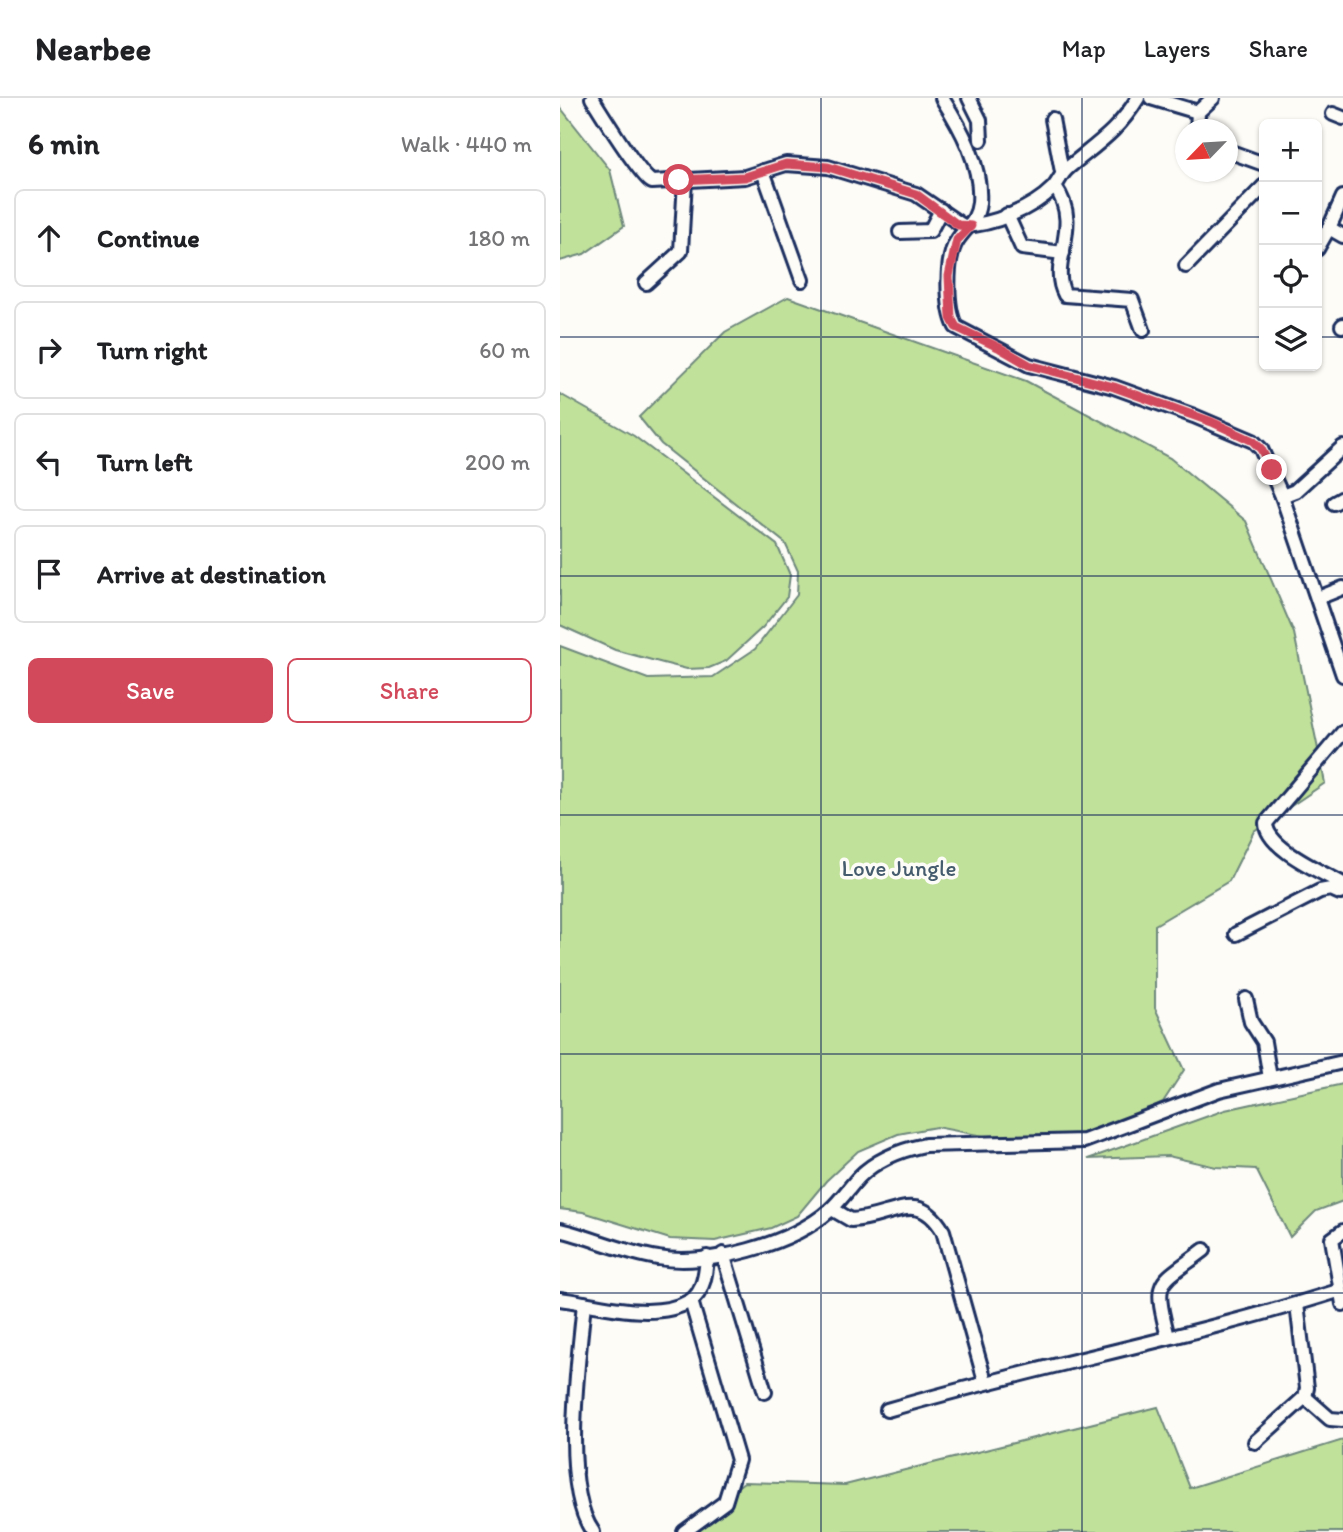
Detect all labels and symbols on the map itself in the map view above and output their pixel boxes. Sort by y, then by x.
north arrow [1175,119,1238,182]
route start [663,164,694,195]
route end [1256,454,1287,485]
park label: Love Jungle [841,854,957,882]

